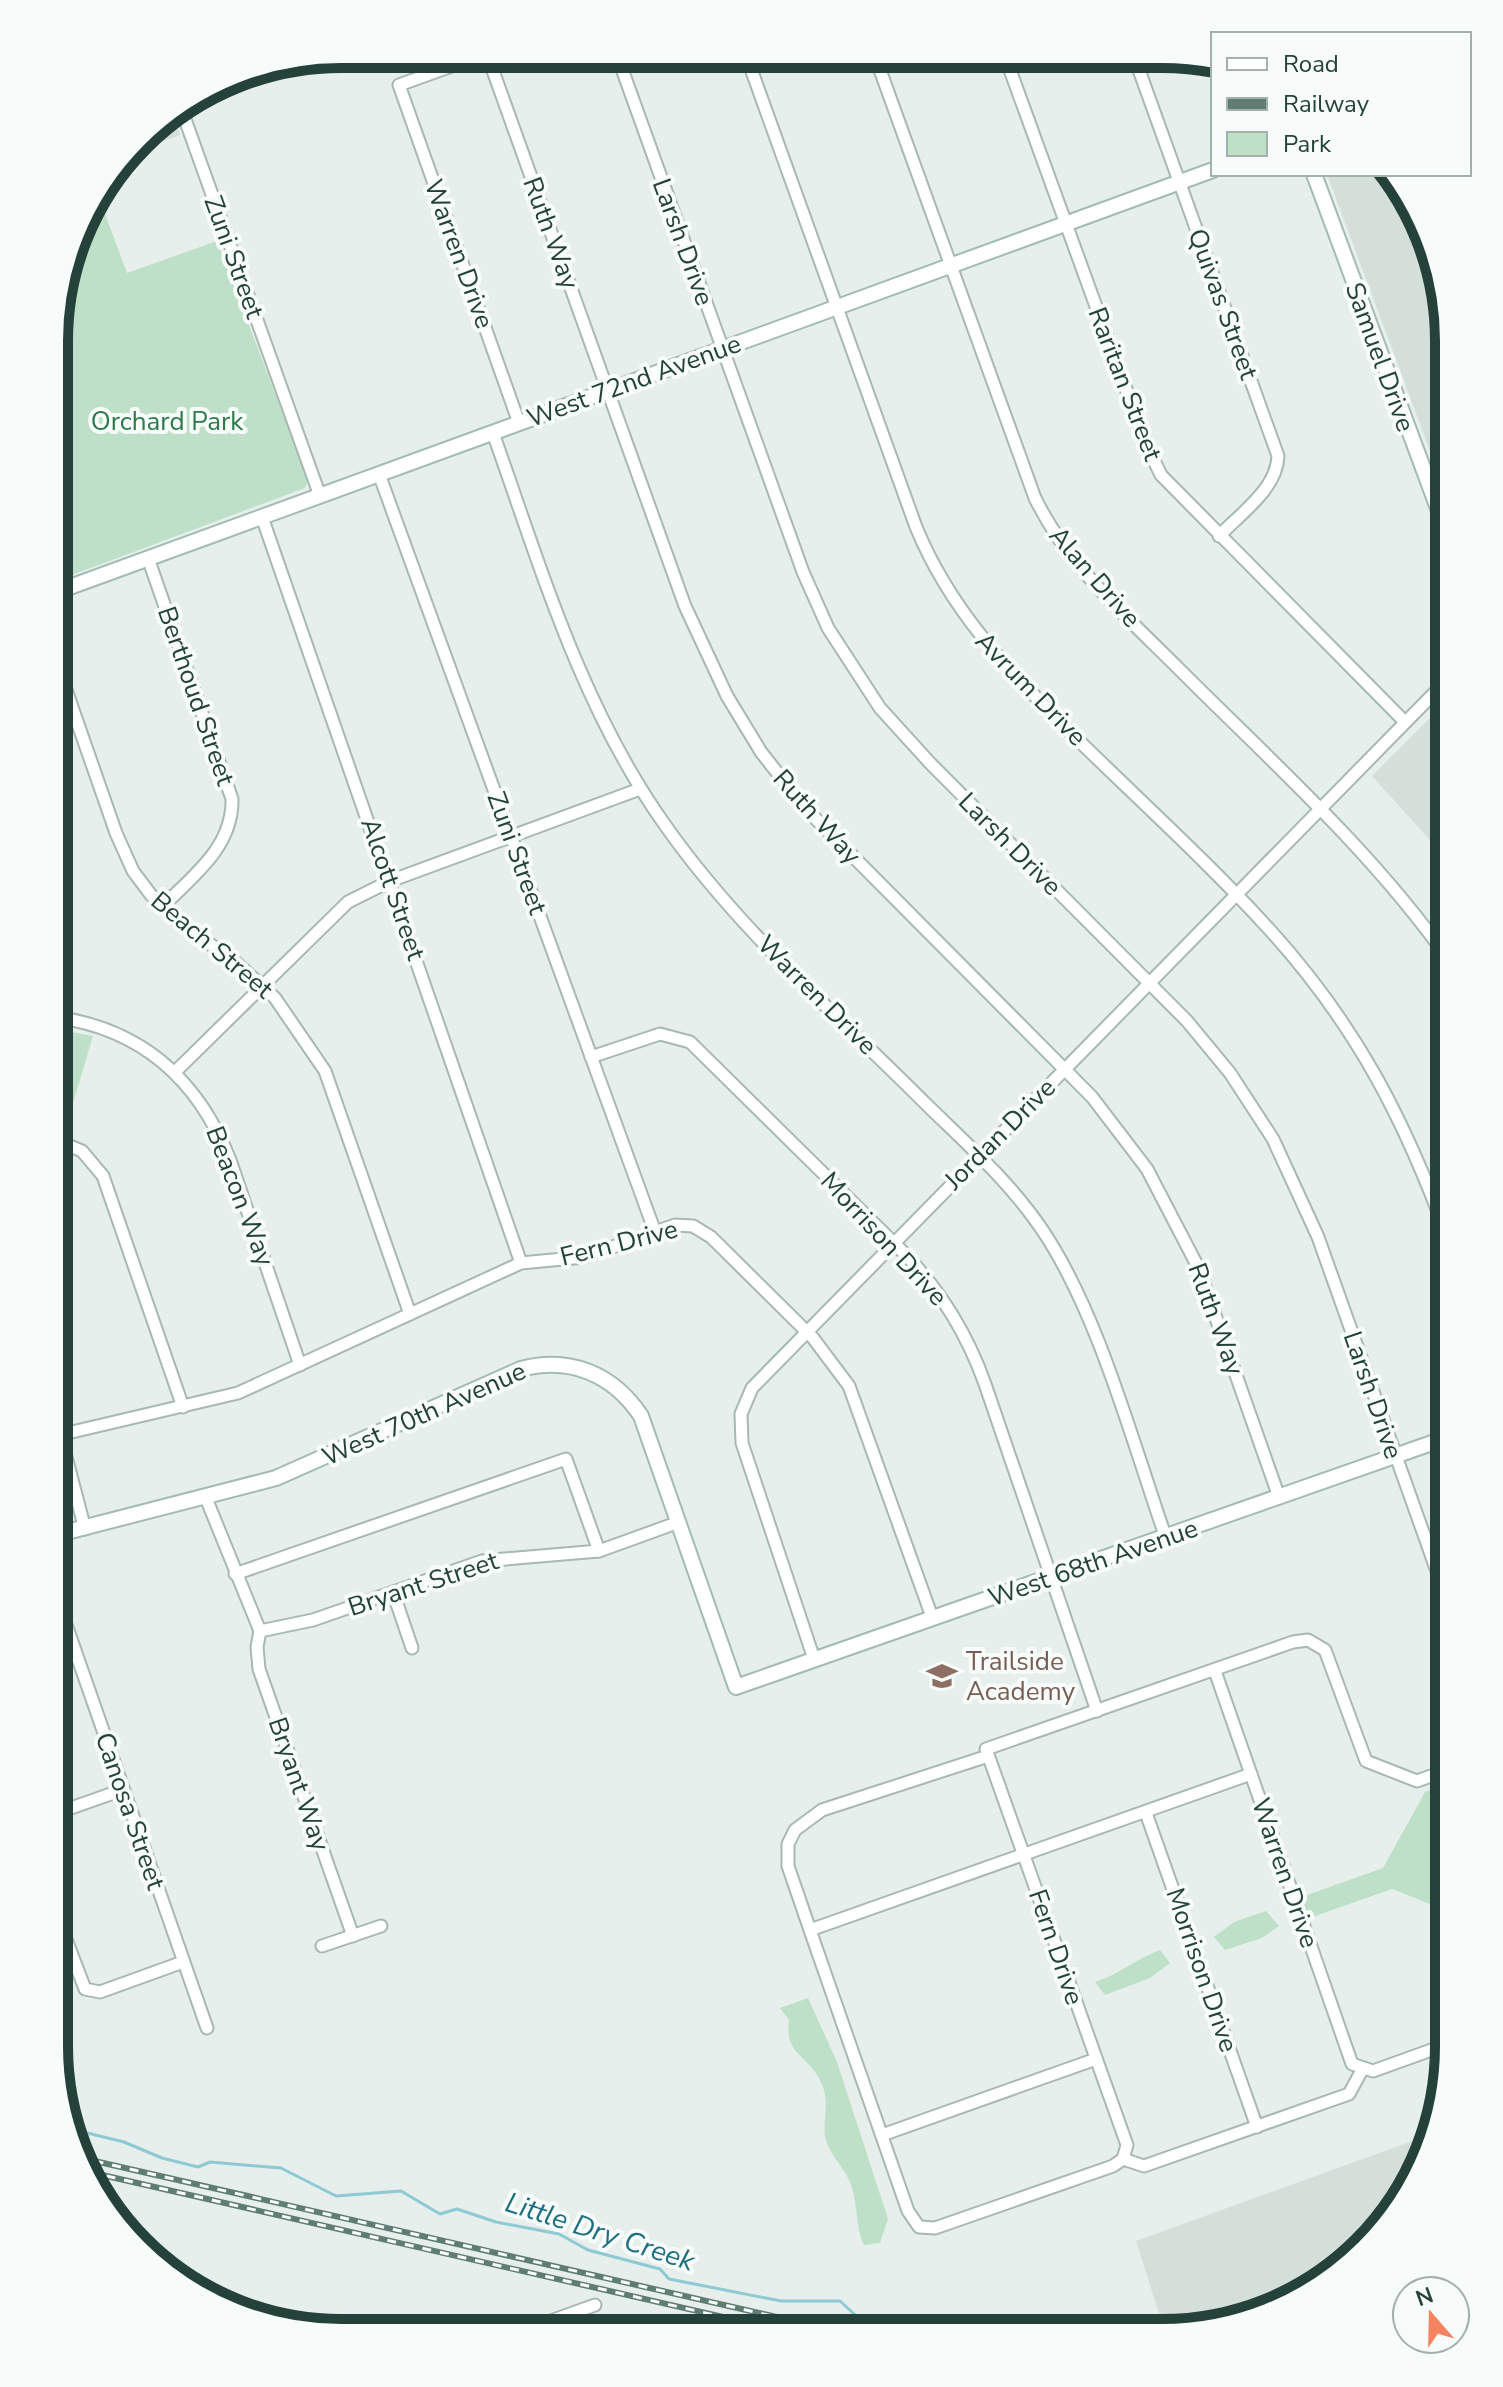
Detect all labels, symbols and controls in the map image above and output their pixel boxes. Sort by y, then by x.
legend [1211,32,1471,176]
text: Road [1283,48,1339,80]
text: Railway [1283,88,1370,120]
text: Park [1283,128,1332,160]
street label: Ruth Way [515,172,588,294]
street label: Larsh Drive [644,174,722,310]
street label: Warren Drive [416,175,502,333]
street label: Zuni Street [196,191,273,324]
street label: Quivas Street [1180,224,1267,385]
street label: Samuel Drive [1337,277,1423,437]
street label: Raritan Street [1080,302,1171,467]
street label: West 72nd Avenue [522,326,746,436]
park label: Orchard Park [91,404,244,439]
street label: Alan Drive [1041,519,1149,635]
street label: Berthoud Street [149,602,243,791]
street label: Avrum Drive [968,624,1094,754]
street label: Ruth Way [765,762,869,873]
street label: Larsh Drive [951,785,1069,903]
street label: Zuni Street [479,787,556,920]
street label: Alcott Street [352,813,434,966]
street label: Beach Street [143,884,281,1007]
street label: Warren Drive [749,927,885,1063]
street label: Jordan Drive [936,1071,1063,1198]
street label: Beacon Way [197,1121,283,1271]
street label: Morrison Drive [813,1164,955,1314]
street label: Fern Drive [557,1212,681,1274]
street label: Ruth Way [1180,1258,1253,1380]
street label: Larsh Drive [1335,1327,1411,1463]
street label: West 70th Avenue [317,1353,531,1475]
street label: West 68th Avenue [984,1511,1202,1615]
street label: Bryant Street [343,1543,503,1625]
place label: Trailside Academy [966,1644,1076,1709]
school or university icon: Trailside Academy [925,1659,959,1693]
street label: Bryant Way [260,1712,338,1856]
street label: Canosa Street [87,1728,174,1895]
street label: Warren Drive [1243,1793,1327,1953]
street label: Morrison Drive [1158,1883,1246,2057]
street label: Fern Drive [1020,1885,1092,2009]
water label: Little Dry Creek [501,2184,700,2281]
north arrow [1391,2275,1471,2355]
text: N [1412,2280,1437,2314]

